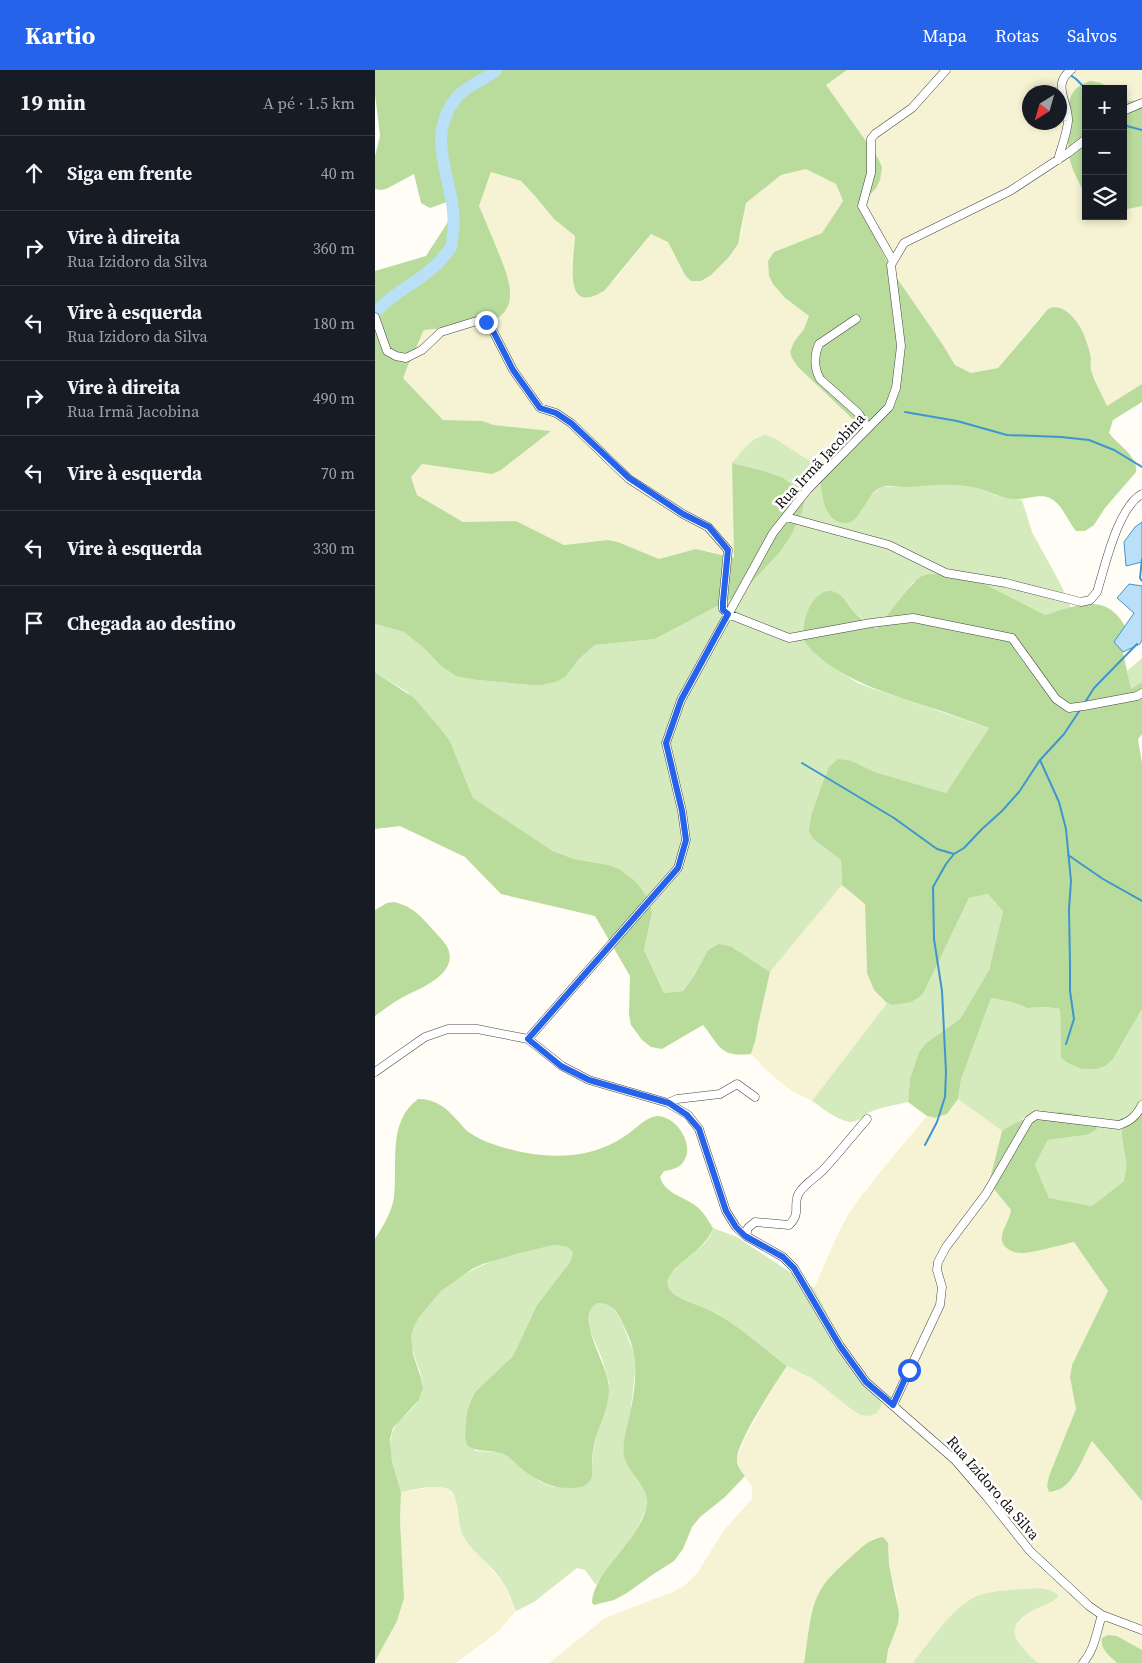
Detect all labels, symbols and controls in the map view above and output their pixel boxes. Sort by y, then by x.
text: Kartio [25,19,95,52]
text: Mapa [923,23,967,48]
text: Rotas [995,23,1039,48]
text: Salvos [1067,23,1117,48]
north arrow [1022,85,1067,130]
map controls [1082,85,1127,220]
button: + [1082,85,1127,130]
text: 19 min [20,88,86,117]
text: A pé · 1.5 km [263,92,355,114]
button: − [1082,130,1127,175]
icon: ahead [20,159,48,187]
text: Siga em frente [67,160,192,186]
text: 40 m [321,162,355,184]
button: layers [1082,175,1127,220]
text: Vire à direita [67,224,180,250]
icon: right [20,234,48,262]
text: 360 m [313,237,355,259]
text: Rua Izidoro da Silva [67,250,208,272]
text: Vire à esquerda [67,299,202,325]
icon: left [20,309,48,337]
route end [475,311,498,334]
text: 180 m [313,312,355,334]
text: Rua Izidoro da Silva [67,325,208,347]
text: Vire à direita [67,374,180,400]
icon: right [20,384,48,412]
text: 490 m [313,387,355,409]
text: Rua Irmã Jacobina [67,400,199,422]
street label: Rua Irmã Jacobina [770,408,870,513]
icon: left [20,459,48,487]
text: Vire à esquerda [67,460,202,486]
text: 70 m [321,462,355,484]
icon: left [20,534,48,562]
text: Vire à esquerda [67,535,202,561]
text: 330 m [313,537,355,559]
icon: arrive [20,609,48,637]
text: Chegada ao destino [67,610,236,636]
route start [898,1359,921,1382]
street label: Rua Izidoro da Silva [942,1431,1045,1545]

